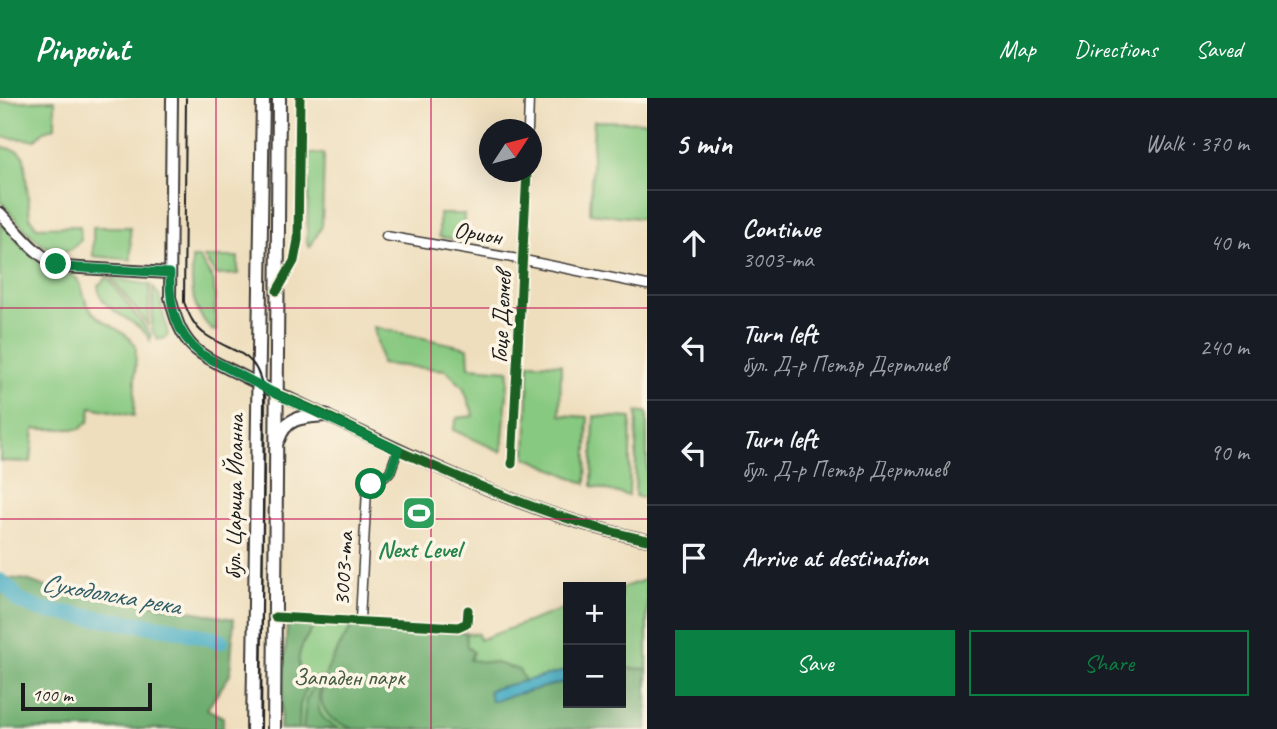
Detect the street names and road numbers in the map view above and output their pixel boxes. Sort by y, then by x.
street label: Орион [452,214,506,252]
street label: Гоце Делчев [484,265,519,364]
street label: бул. Царица Йоанна [218,412,250,580]
street label: 3003-та [326,530,360,607]

